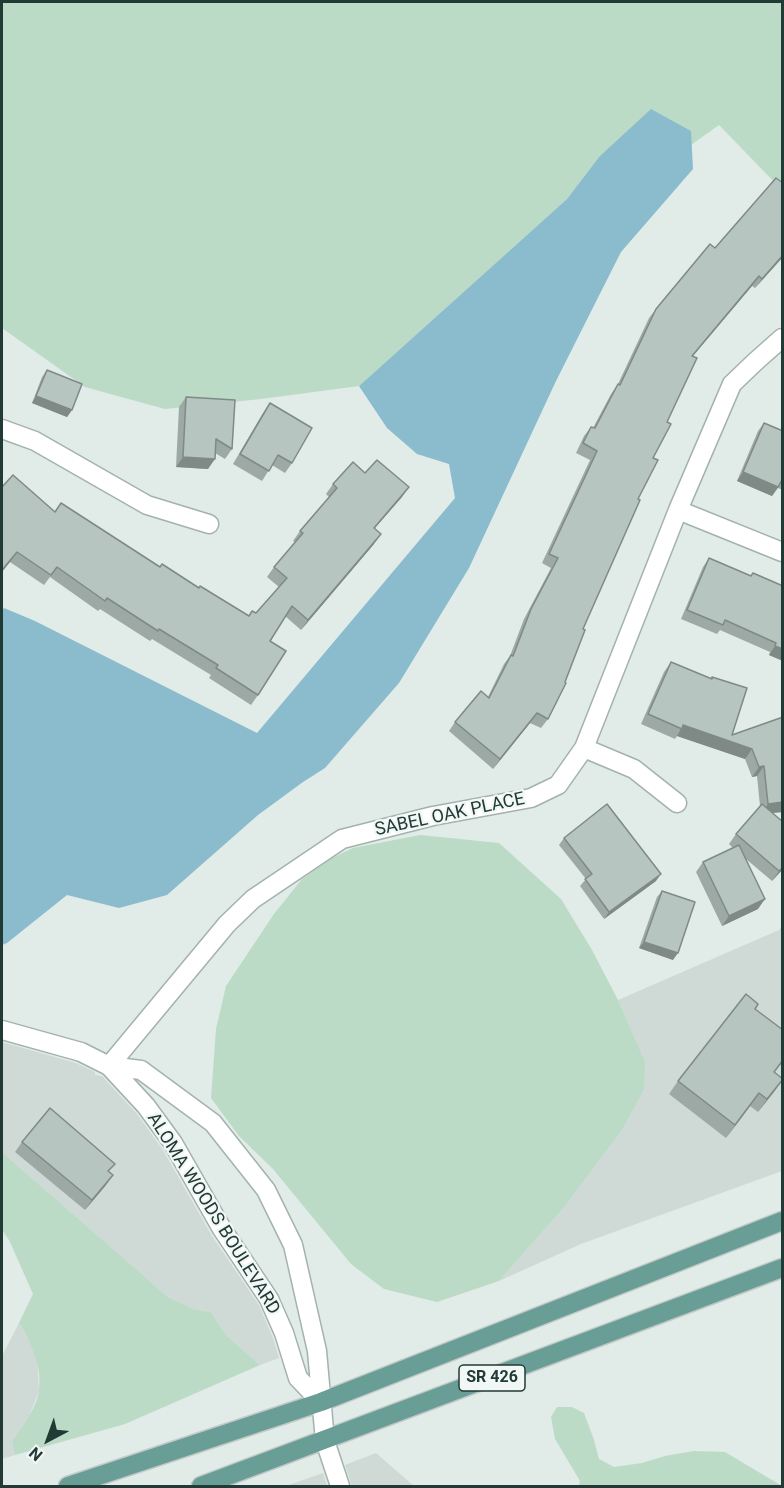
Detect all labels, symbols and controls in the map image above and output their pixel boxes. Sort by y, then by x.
street label: SABEL OAK PLACE [373,789,527,841]
street label: ALOMA WOODS BOULEVARD [142,1109,284,1319]
road number: SR 426 [459,1365,525,1391]
north arrow [18,1410,78,1470]
text: N [25,1443,46,1465]

